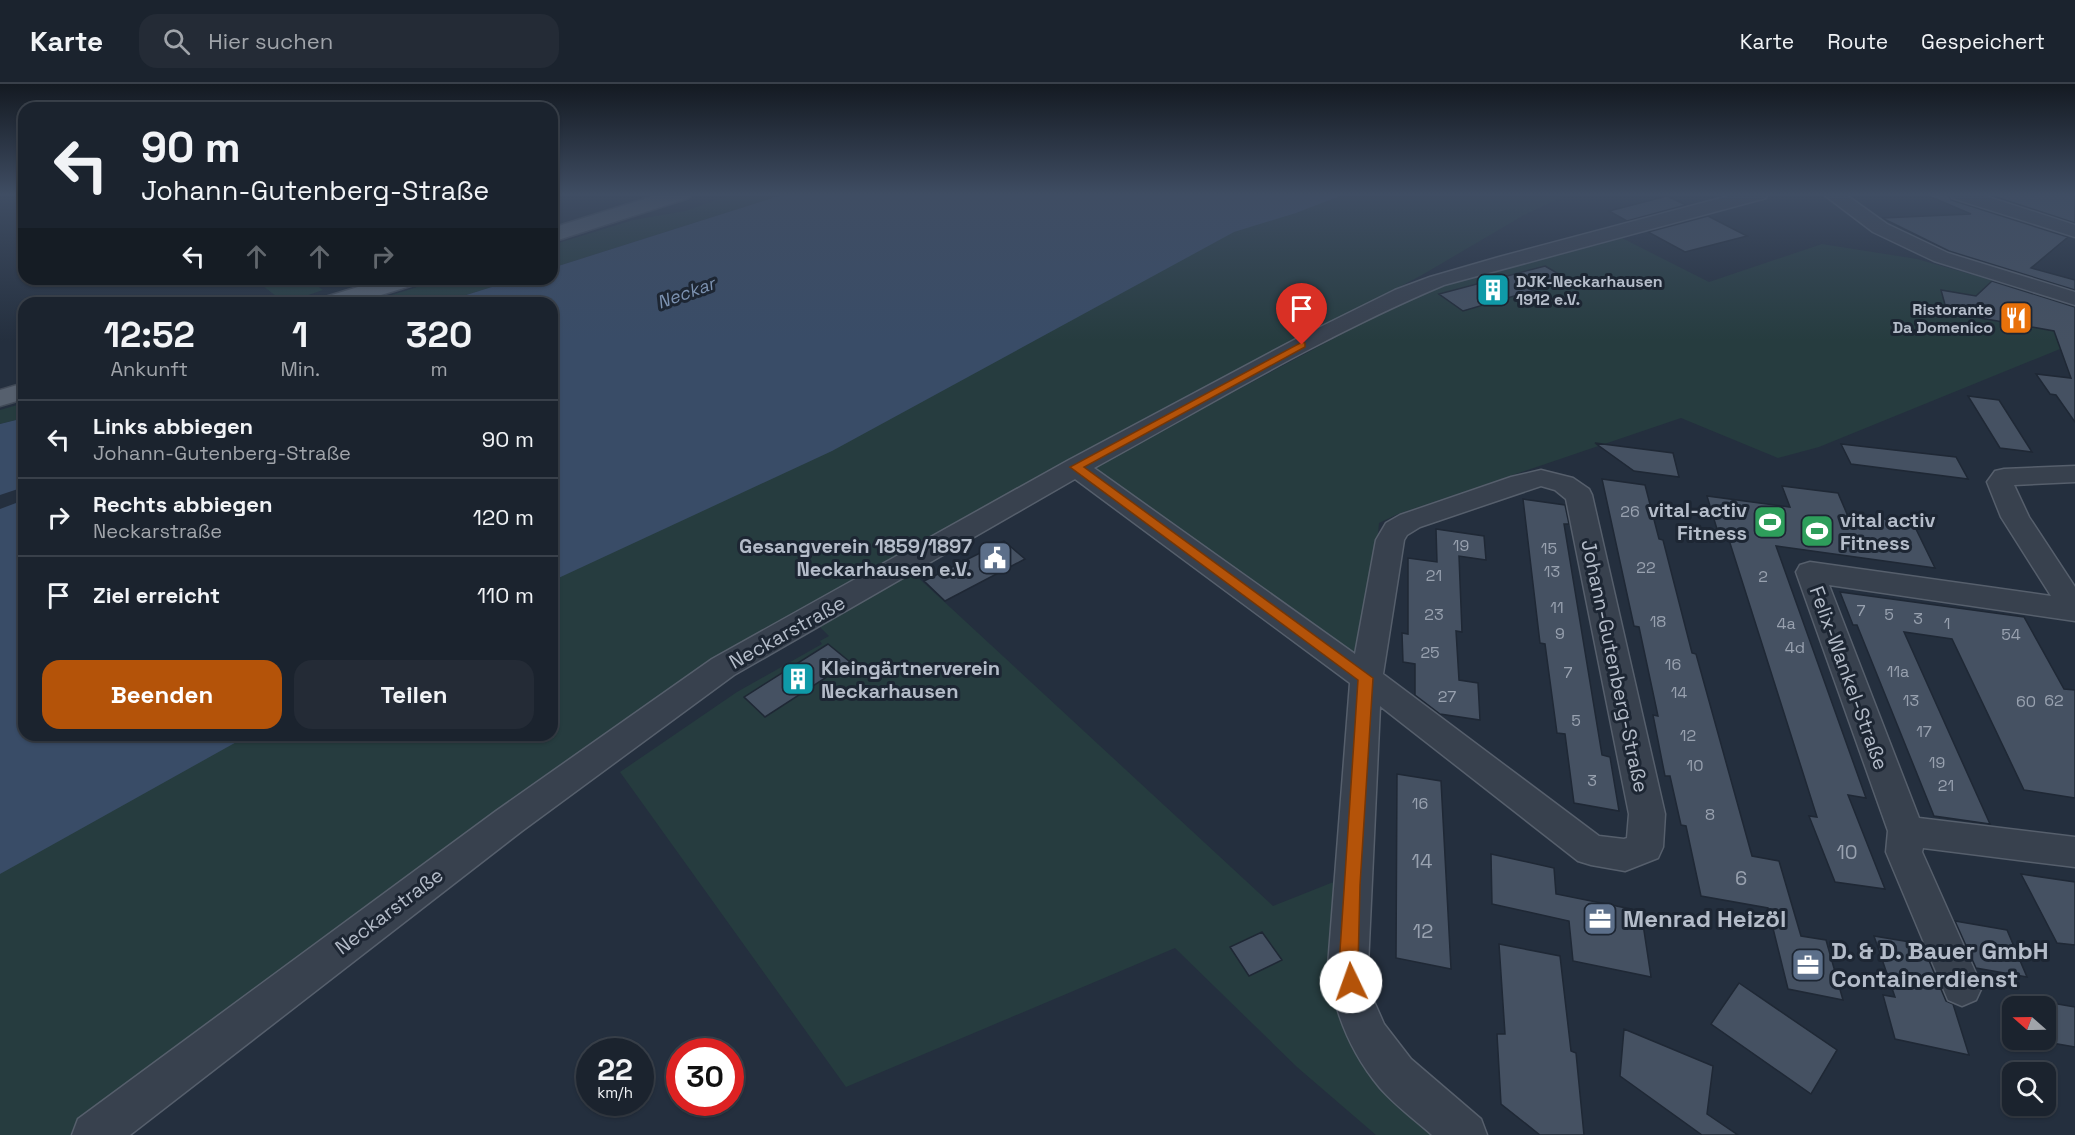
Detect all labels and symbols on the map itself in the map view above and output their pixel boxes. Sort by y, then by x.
water label: Neckar [654,271,720,314]
place label: DJK-Neckarhausen 1912 e.V. [1516,271,1663,310]
building icon: DJK-Neckarhausen 1912 e.V. [1475,272,1511,308]
pin [1276,283,1327,345]
place label: Ristorante Da Domenico [1892,299,1993,338]
restaurant icon: Ristorante Da Domenico [1998,300,2034,336]
place label: vital-activ Fitness [1648,497,1747,546]
house number: 26 [1620,501,1640,522]
sports icon: vital-activ Fitness [1752,504,1788,540]
place label: vital activ Fitness [1840,507,1936,556]
sports icon: vital activ Fitness [1799,513,1835,549]
place label: Gesangverein 1859/1897 Neckarhausen e.V. [739,533,972,582]
house number: 19 [1453,535,1469,556]
street label: Johann-Gutenberg-Straße [1575,537,1655,795]
house number: 15 [1541,538,1557,559]
public building icon: Gesangverein 1859/1897 Neckarhausen e.V. [977,540,1013,576]
house number: 22 [1636,557,1656,578]
house number: 13 [1544,561,1560,582]
house number: 21 [1426,565,1442,586]
house number: 2 [1758,566,1768,587]
street label: Felix-Wankel-Straße [1804,582,1894,774]
street label: Neckarstraße [724,589,850,675]
house number: 11 [1550,597,1564,618]
house number: 7 [1856,600,1866,621]
house number: 23 [1424,604,1444,625]
house number: 5 [1884,604,1894,625]
house number: 3 [1913,608,1923,629]
house number: 18 [1650,611,1666,632]
house number: 4a [1776,613,1796,634]
house number: 1 [1944,613,1950,634]
house number: 9 [1555,623,1565,644]
house number: 54 [2001,624,2021,645]
house number: 4d [1785,637,1805,658]
house number: 25 [1420,642,1440,663]
house number: 16 [1665,654,1681,675]
place label: Kleingärtnerverein Neckarhausen [821,655,1000,704]
building icon: Kleingärtnerverein Neckarhausen [780,661,816,697]
house number: 11a [1887,661,1909,682]
house number: 7 [1563,662,1573,683]
house number: 14 [1671,682,1687,703]
house number: 27 [1438,686,1456,707]
house number: 13 [1903,690,1919,711]
house number: 62 [2044,690,2064,711]
house number: 60 [2016,691,2036,712]
house number: 5 [1571,710,1581,731]
house number: 17 [1916,721,1932,742]
house number: 12 [1680,725,1696,746]
house number: 19 [1929,752,1945,773]
house number: 10 [1687,755,1703,776]
house number: 3 [1587,770,1597,791]
house number: 21 [1938,775,1954,796]
house number: 16 [1412,793,1428,814]
house number: 8 [1705,804,1715,825]
house number: 10 [1836,839,1858,865]
house number: 14 [1412,848,1432,874]
street label: Neckarstraße [330,862,448,960]
house number: 6 [1735,865,1747,891]
office icon: Menrad Heizöl [1582,901,1618,937]
place label: Menrad Heizöl [1623,903,1786,934]
house number: 12 [1413,918,1433,944]
place label: D. & D. Bauer GmbH Containerdienst [1831,935,2049,994]
office icon: D. & D. Bauer GmbH Containerdienst [1790,947,1826,983]
position arrow [1319,950,1383,1014]
north arrow [2002,996,2056,1050]
speed limit sign: 30 [666,1038,744,1116]

